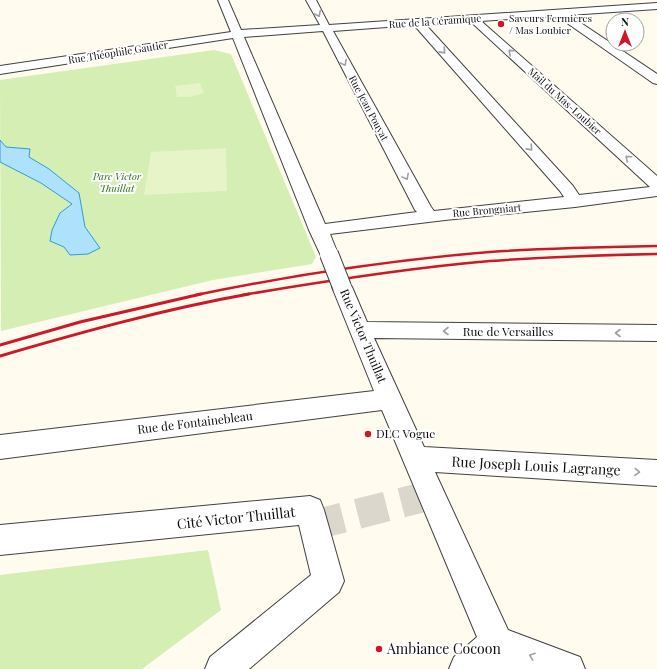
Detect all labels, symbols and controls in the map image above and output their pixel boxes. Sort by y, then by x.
one-way arrow [313,10,321,17]
street label: Rue de la Céramique [388,11,482,31]
place label: Saveurs Fermières / Mas Loubier [509,11,592,37]
north arrow [605,12,645,52]
text: N [621,14,629,29]
marker: Saveurs Fermières / Mas Loubier [496,19,506,29]
street label: Rue Théophile Gautier [67,37,169,67]
one-way arrow [439,46,446,54]
one-way arrow [508,50,516,57]
one-way arrow [340,58,347,66]
street label: Mail du Mas-Loubier [525,64,605,138]
street label: Rue Jean Pouyat [346,73,392,143]
one-way arrow [525,143,533,151]
one-way arrow [625,156,633,163]
park label: Parc Victor Thuillat [92,169,142,195]
one-way arrow [402,173,409,180]
street label: Rue Brongniart [452,200,522,220]
street label: Rue Victor Thuillat [337,286,391,386]
street label: Rue de Versailles [463,323,553,339]
one-way arrow [443,327,449,335]
one-way arrow [615,328,621,337]
street label: Rue de Fontainebleau [136,407,253,437]
place label: DLC Vogue [376,425,435,441]
marker: DLC Vogue [363,429,373,439]
street label: Rue Joseph Louis Lagrange [451,452,621,479]
one-way arrow [634,468,640,477]
street label: Cité Victor Thuillat [176,502,297,533]
place label: Ambiance Cocoon [386,639,501,658]
marker: Ambiance Cocoon [374,644,384,654]
one-way arrow [529,652,536,661]

